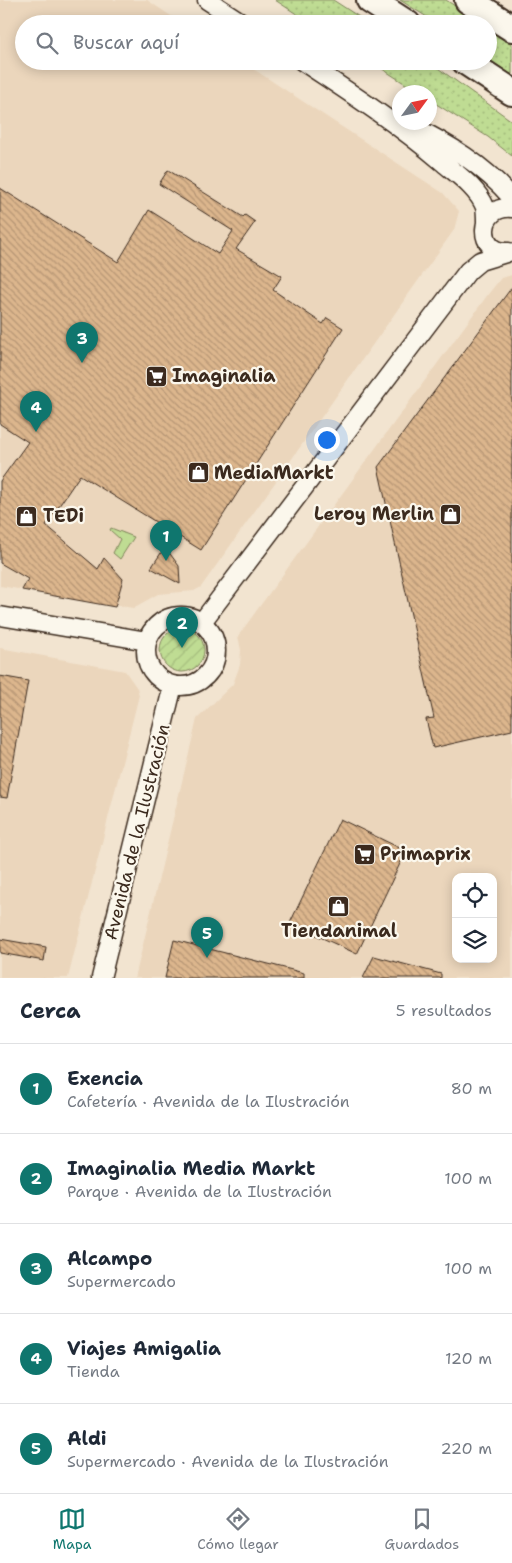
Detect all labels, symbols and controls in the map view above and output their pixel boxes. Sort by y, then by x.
search box [15,15,497,70]
icon: search [33,29,61,57]
text: Buscar aquí [73,30,179,55]
north arrow [392,85,437,130]
pin: 3 [66,322,98,363]
supermarket icon: Imaginalia [144,364,168,388]
place label: Imaginalia [172,364,276,388]
pin: 4 [20,391,52,432]
your location [314,427,340,453]
shop icon: MediaMarkt [186,461,210,485]
place label: MediaMarkt [214,461,334,485]
place label: Leroy Merlin [314,502,434,526]
shop icon: Leroy Merlin [438,502,462,526]
shop icon: TEDi [15,504,39,528]
place label: TEDi [43,504,84,528]
pin: 1 [150,520,182,561]
pin: 2 [166,607,198,648]
street label: Avenida de la Ilustración [99,721,175,943]
supermarket icon: Primaprix [352,842,376,866]
place label: Primaprix [380,842,471,866]
map controls [452,873,497,963]
button: locate [452,873,497,918]
shop icon: Tiendanimal [327,894,351,918]
pin: 5 [191,917,223,958]
button: layers [452,918,497,963]
place label: Tiendanimal [281,919,397,943]
text: Cerca [20,997,81,1025]
text: 5 resultados [396,1000,492,1021]
text: Exencia [67,1066,143,1091]
text: 1 [32,1078,40,1099]
text: 80 m [451,1078,492,1099]
text: Cafetería · Avenida de la Ilustración [67,1091,350,1112]
text: Imaginalia Media Markt [67,1156,315,1181]
text: 2 [30,1168,42,1189]
text: 100 m [444,1168,492,1189]
text: Parque · Avenida de la Ilustración [67,1181,332,1202]
text: Alcampo [67,1246,152,1271]
text: 3 [30,1258,42,1279]
text: 100 m [444,1258,492,1279]
text: Supermercado [67,1271,176,1292]
text: Viajes Amigalia [67,1336,221,1361]
text: 4 [30,1348,42,1369]
text: 120 m [445,1348,492,1369]
text: Tienda [67,1361,120,1382]
text: Aldi [67,1426,107,1451]
text: 5 [31,1438,41,1459]
text: 220 m [440,1438,492,1459]
text: Supermercado · Avenida de la Ilustración [67,1451,388,1472]
tab: Mapa [53,1505,92,1553]
tab: Cómo llegar [197,1505,279,1553]
tab: Guardados [385,1505,459,1553]

